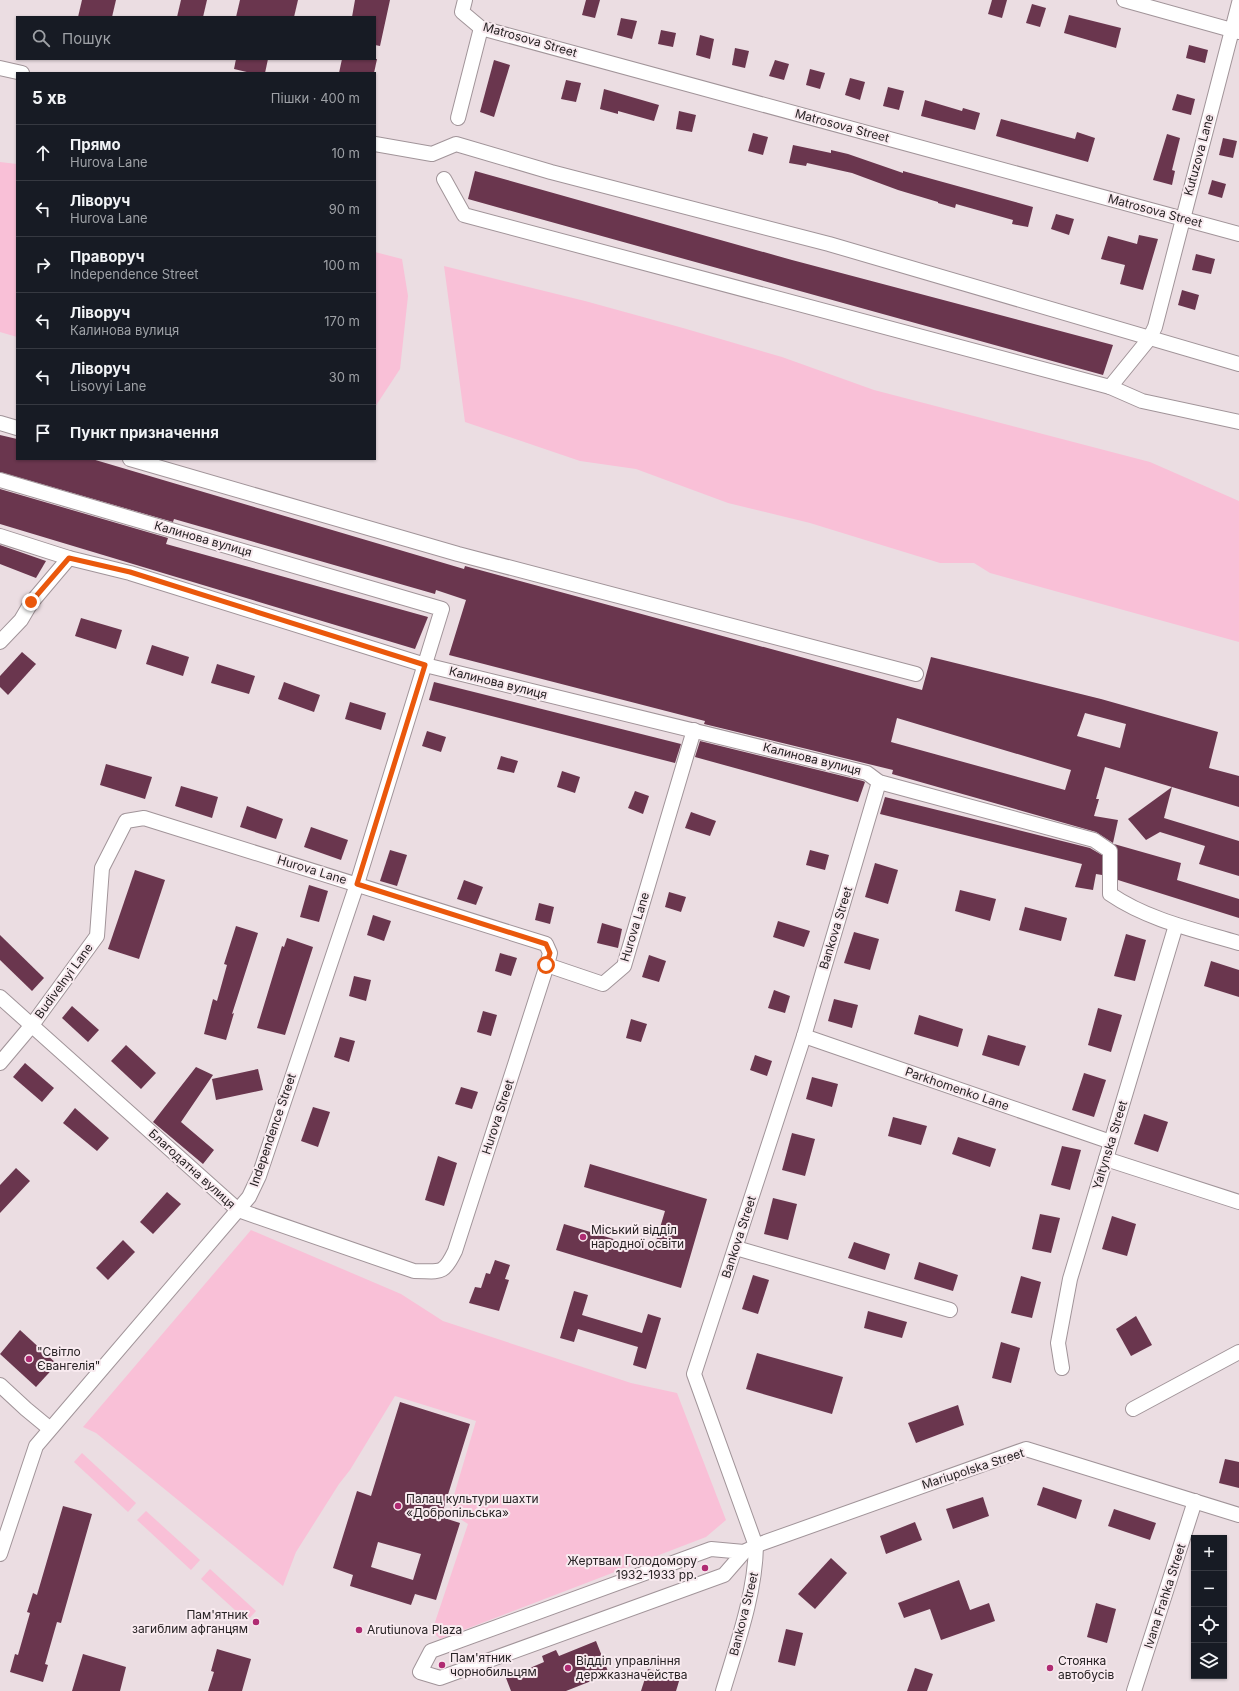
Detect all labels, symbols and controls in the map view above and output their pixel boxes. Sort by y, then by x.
search box [16,16,376,60]
street label: Matrosova Street [481,19,579,60]
icon: search [30,27,52,49]
text: Пошук [62,29,111,48]
text: 5 хв [32,88,67,108]
text: Пішки · 400 m [271,90,360,106]
street label: Matrosova Street [793,106,891,145]
street label: Kutuzova Lane [1180,113,1217,197]
text: Прямо [70,135,121,154]
icon: ahead [32,142,54,164]
text: 10 m [331,145,360,161]
text: Hurova Lane [70,154,148,170]
text: Ліворуч [70,191,130,210]
street label: Matrosova Street [1106,191,1204,230]
icon: left [32,198,54,220]
text: 90 m [329,201,360,217]
text: Hurova Lane [70,210,148,226]
text: Праворуч [70,247,144,266]
icon: right [32,254,54,276]
text: 100 m [323,257,360,273]
text: Independence Street [70,266,199,282]
text: Ліворуч [70,303,130,322]
icon: left [32,310,54,332]
text: 170 m [324,313,360,329]
text: Калинова вулиця [70,322,179,338]
text: Ліворуч [70,359,130,378]
icon: left [32,366,54,388]
text: 30 m [329,369,360,385]
text: Lisovyi Lane [70,378,146,394]
icon: arrive [32,422,54,444]
text: Пункт призначення [70,423,219,442]
street label: Калинова вулиця [153,517,254,560]
route end [22,593,40,611]
street label: Калинова вулиця [447,663,549,702]
street label: Калинова вулиця [761,739,863,778]
street label: Hurova Lane [276,852,349,887]
street label: Bankova Street [816,885,855,971]
street label: Hurova Lane [617,890,652,963]
street label: Budivelnyi Lane [31,940,96,1021]
route start [537,956,555,974]
street label: Parkhomenko Lane [903,1064,1011,1113]
street label: Independence Street [246,1071,299,1188]
street label: Hurova Street [478,1077,517,1156]
street label: Yaltynska Street [1089,1099,1130,1191]
street label: Благодатна вулиця [146,1126,239,1212]
street label: Bankova Street [718,1194,759,1280]
place label: Міський відділ народної освіти [591,1222,684,1251]
marker: Міський відділ народної освіти [578,1232,588,1242]
place label: "Світло Євангелія" [37,1344,100,1373]
marker: "Світло Євангелія" [24,1354,34,1364]
street label: Mariupolska Street [920,1445,1026,1492]
place label: Палац культури шахти «Добропільська» [406,1491,539,1520]
marker: Палац культури шахти «Добропільська» [393,1501,403,1511]
map controls [1191,1535,1227,1679]
button: + [1191,1535,1227,1571]
street label: Ivana Frahka Street [1140,1541,1189,1650]
place label: Жертвам Голодомору 1932-1933 рр. [567,1553,697,1582]
marker: Жертвам Голодомору 1932-1933 рр. [700,1563,710,1573]
street label: Bankova Street [726,1570,761,1657]
button: − [1191,1571,1227,1607]
place label: Пам'ятник загиблим афганцям [132,1607,248,1636]
button: locate [1191,1607,1227,1643]
marker: Пам'ятник загиблим афганцям [251,1617,261,1627]
place label: Arutiunova Plaza [367,1622,462,1637]
marker: Arutiunova Plaza [354,1625,364,1635]
button: layers [1191,1643,1227,1679]
place label: Пам'ятник чорнобильцям [450,1650,537,1679]
place label: Відділ управління держказначейства [576,1653,688,1682]
place label: Стоянка автобусів [1058,1653,1114,1682]
marker: Пам'ятник чорнобильцям [437,1660,447,1670]
marker: Відділ управління держказначейства [563,1663,573,1673]
marker: Стоянка автобусів [1045,1663,1055,1673]

